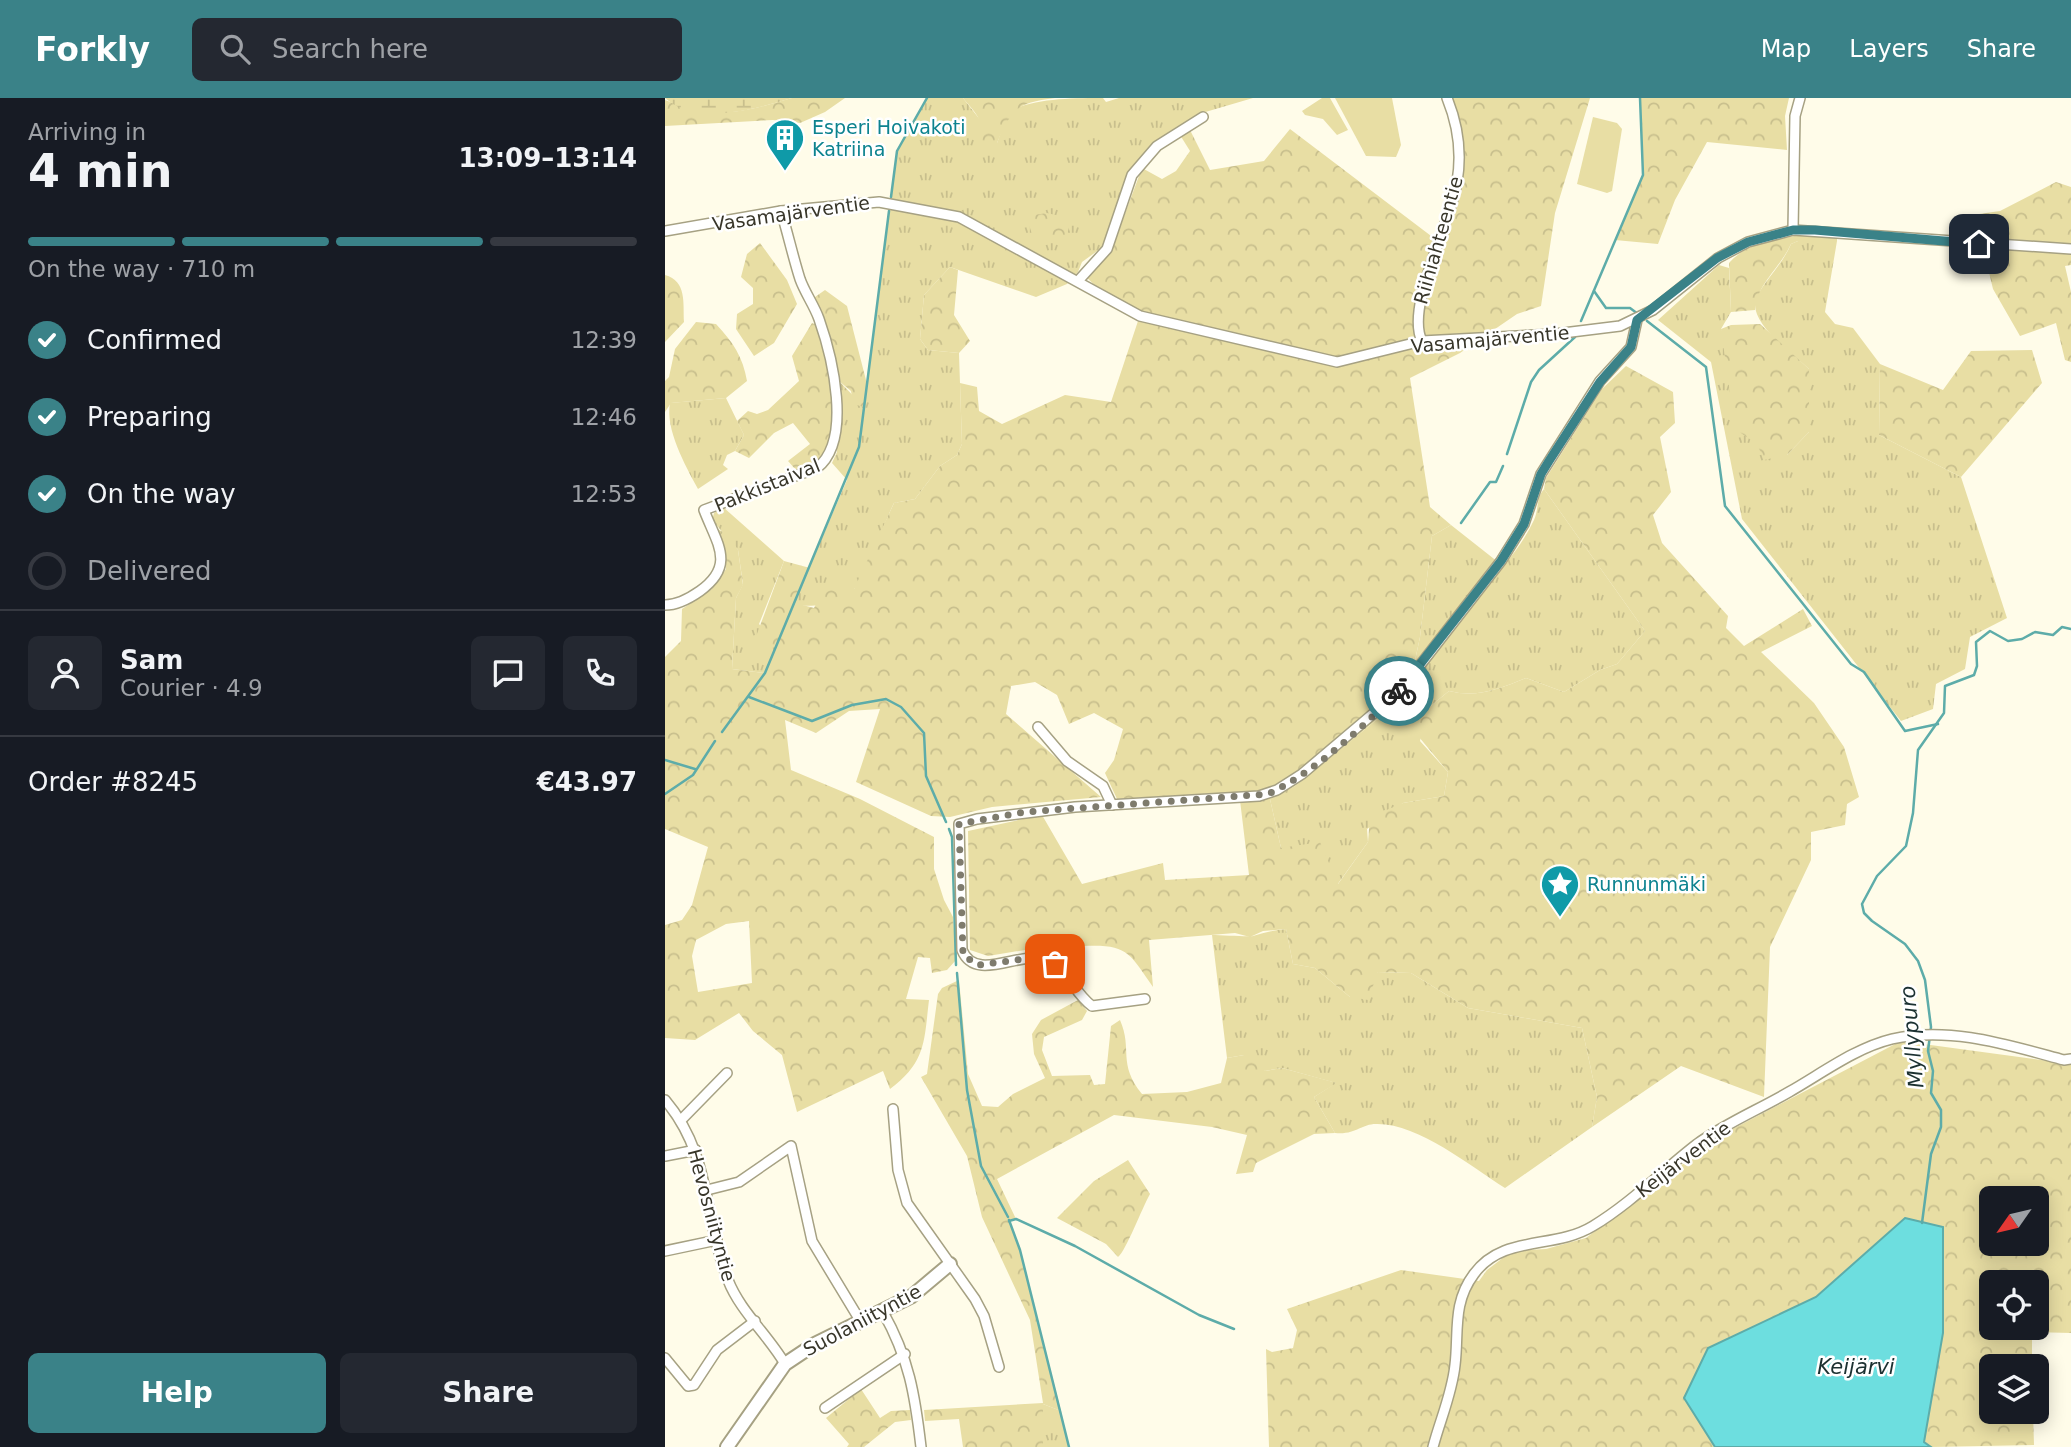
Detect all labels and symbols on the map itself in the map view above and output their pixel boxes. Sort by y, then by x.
place label: Esperi Hoivakoti Katriina [812,116,966,160]
building icon: Esperi Hoivakoti Katriina [764,117,806,172]
street label: Riihiahteentie [1409,173,1467,307]
street label: Vasamajärventie [711,191,871,235]
pin [1949,214,2009,274]
street label: Vasamajärventie [1410,321,1570,357]
street label: Pakkistaival [711,454,823,516]
courier [1364,656,1434,726]
place icon: Runnunmäki [1539,863,1581,918]
place label: Runnunmäki [1587,873,1706,895]
pin [1025,934,1085,994]
water label: Myllypuro [1896,985,1928,1089]
street label: Keijärventie [1631,1116,1735,1202]
street label: Hevosniityntie [684,1146,740,1284]
north arrow [1979,1186,2049,1256]
street label: Suolaniityntie [799,1280,925,1360]
water label: Keijärvi [1817,1355,1895,1379]

